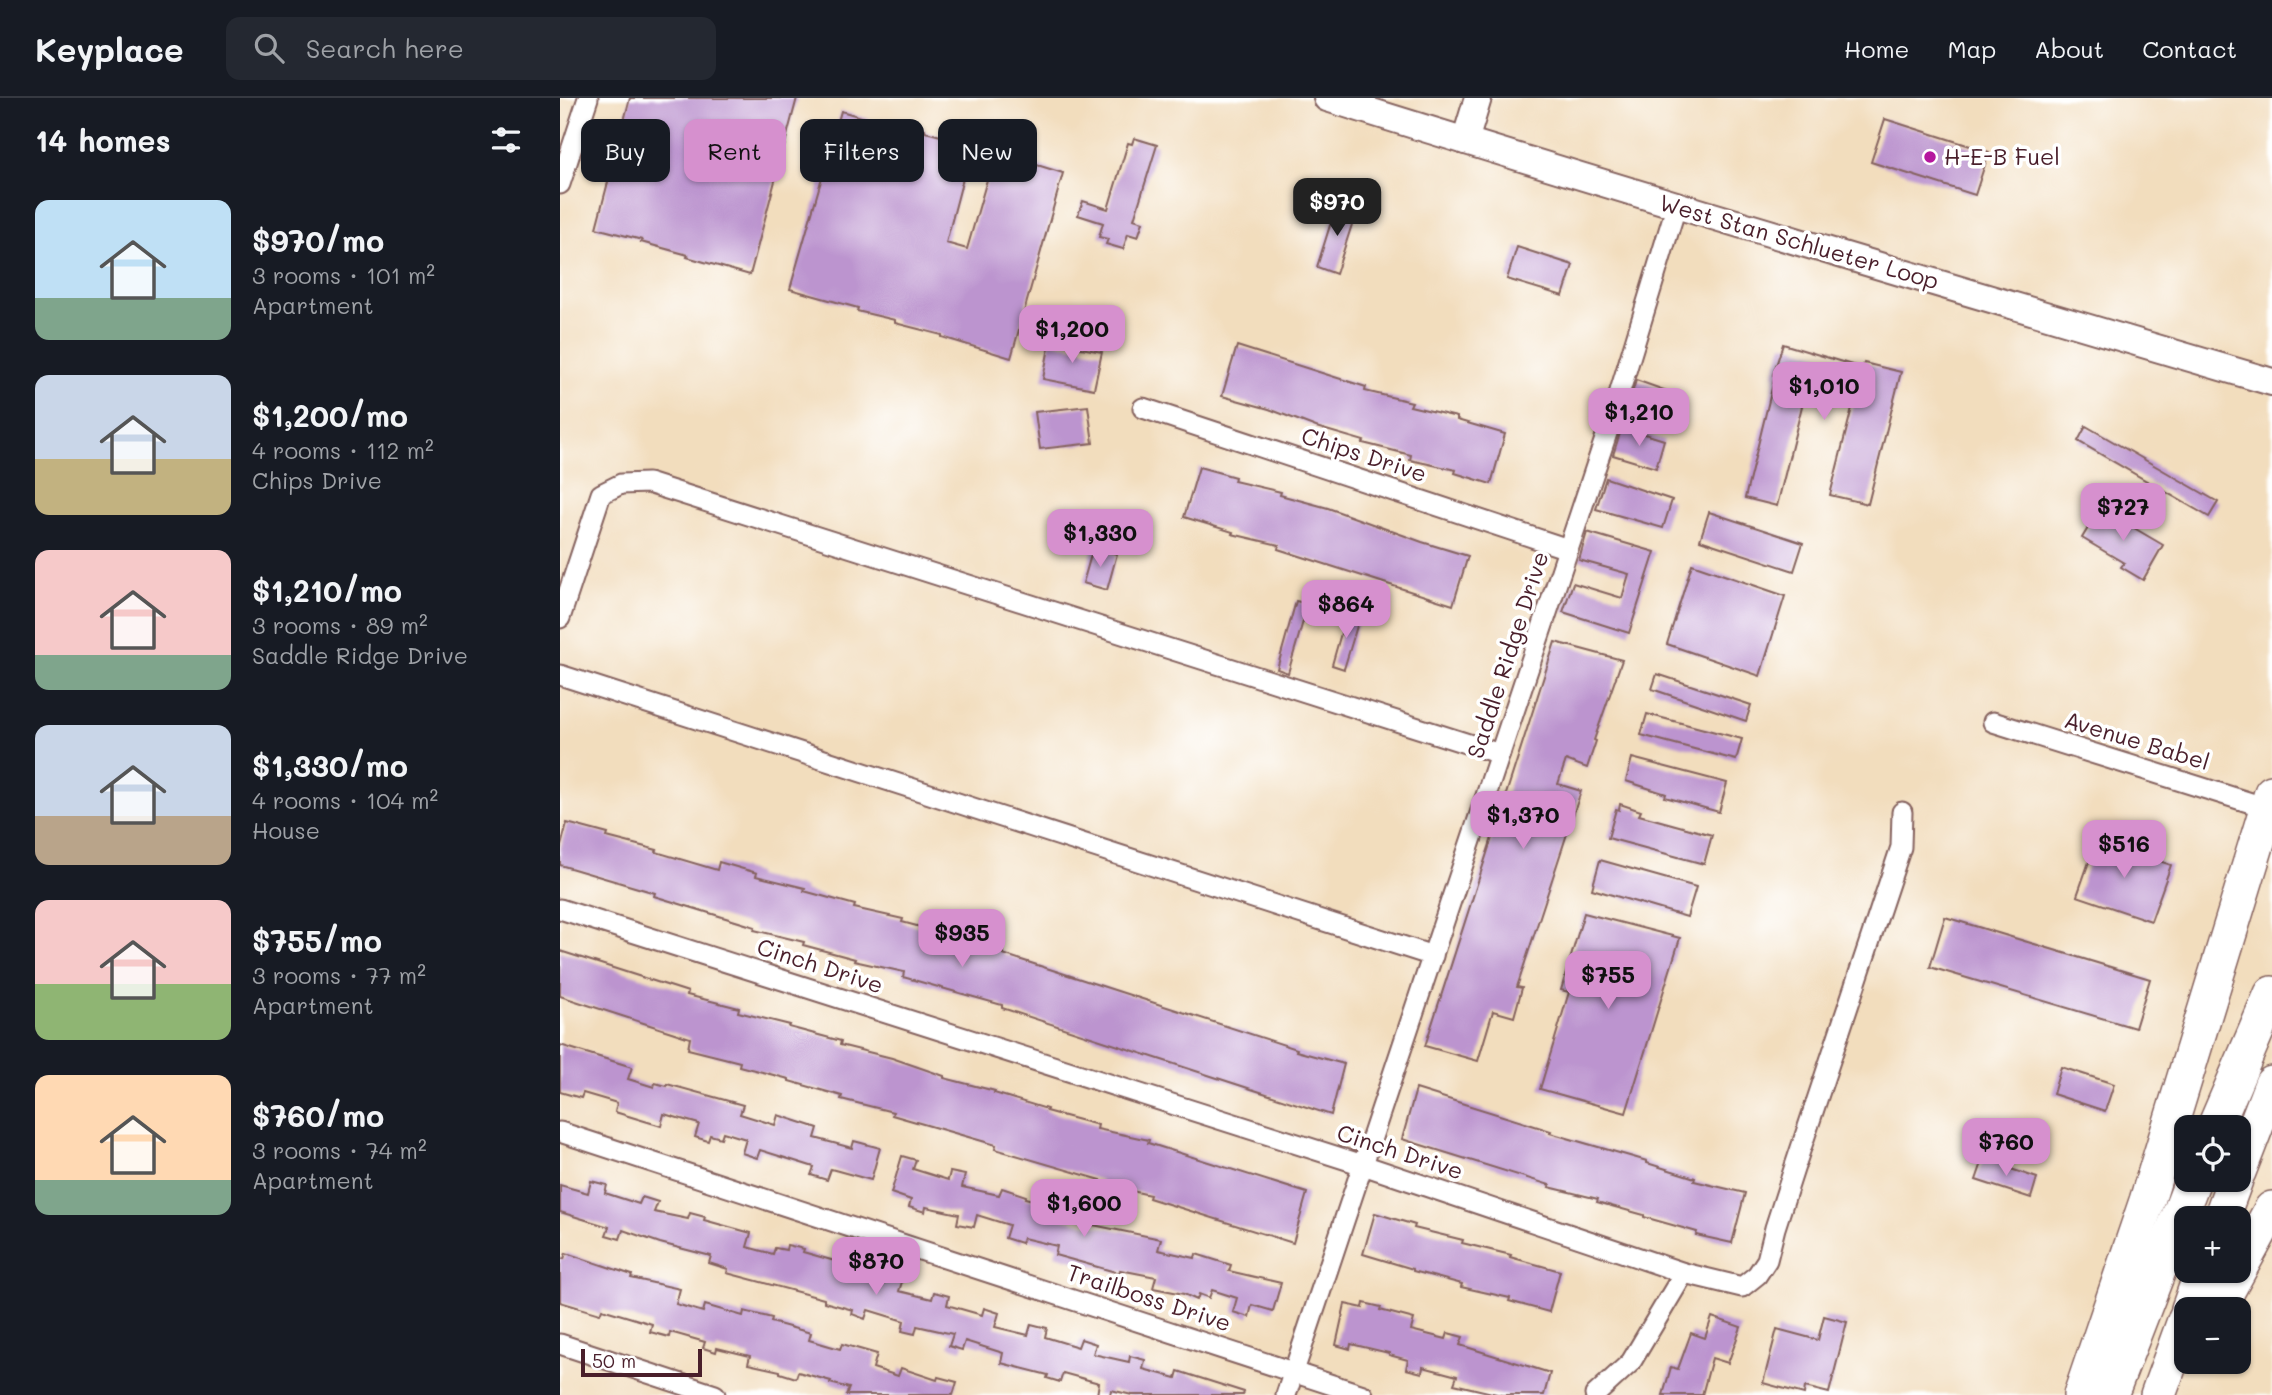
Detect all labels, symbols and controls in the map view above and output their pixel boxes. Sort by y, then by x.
search box [226,17,716,80]
text: Keyplace [35,27,184,70]
icon: search [250,29,288,67]
text: Search here [306,31,464,65]
text: Home [1844,33,1909,64]
text: Map [1947,33,1996,64]
text: About [2034,33,2104,64]
text: Contact [2142,33,2237,64]
chip: Buy [581,119,670,182]
chip: Rent [684,119,786,182]
chip: Filters [800,119,924,182]
chip: New [938,119,1037,182]
text: 14 homes [35,120,171,160]
icon: filters [487,121,525,159]
place label: H-E-B Fuel [1944,141,2060,171]
marker: H-E-B Fuel [1922,149,1938,165]
pin: $970 [1296,178,1378,238]
text: $970 [1309,186,1365,216]
street label: West Stan Schlueter Loop [1656,187,1943,295]
text: $970/mo [252,220,384,260]
icon: home [91,228,175,312]
text: 3 rooms · 101 m² [252,260,435,290]
text: Apartment [252,290,374,320]
pin: $1,200 [1015,306,1129,365]
text: $1,200 [1035,313,1109,343]
pin: $1,010 [1767,362,1881,422]
text: $1,010 [1788,370,1860,400]
pin: $1,210 [1582,388,1696,448]
text: $1,200/mo [252,395,408,435]
text: $1,210 [1604,396,1674,426]
icon: home [91,403,175,487]
street label: Chips Drive [1298,420,1431,488]
text: 4 rooms · 112 m² [252,435,434,465]
text: Chips Drive [252,465,382,495]
pin: $727 [2082,484,2164,543]
text: $727 [2097,491,2149,521]
pin: $1,330 [1043,510,1157,569]
text: $1,330 [1063,517,1137,547]
street label: Saddle Ridge Drive [1459,547,1555,762]
text: $1,210/mo [252,570,402,610]
icon: home [91,578,175,662]
pin: $864 [1305,580,1387,640]
text: $864 [1318,588,1374,618]
text: 3 rooms · 89 m² [252,610,428,640]
text: Saddle Ridge Drive [252,640,468,670]
street label: Avenue Babel [2061,704,2214,776]
text: $1,330/mo [252,745,408,785]
icon: home [91,753,175,837]
text: 4 rooms · 104 m² [252,785,438,815]
pin: $1,370 [1466,792,1580,851]
text: $1,370 [1487,799,1559,829]
text: House [252,815,320,845]
pin: $516 [2083,820,2165,880]
text: $516 [2098,828,2150,858]
pin: $935 [921,910,1003,969]
text: $935 [934,917,990,947]
text: $755/mo [252,920,382,960]
icon: home [91,928,175,1012]
street label: Cinch Drive [753,931,887,1000]
pin: $755 [1567,951,1649,1011]
text: $755 [1581,959,1635,989]
text: 3 rooms · 77 m² [252,960,426,990]
text: Apartment [252,990,374,1020]
text: $760/mo [252,1095,384,1135]
icon: home [91,1103,175,1187]
map controls [2174,1115,2251,1374]
button: locate [2174,1115,2251,1192]
street label: Cinch Drive [1333,1117,1467,1186]
pin: $760 [1965,1118,2047,1178]
text: $760 [1978,1126,2034,1156]
text: 3 rooms · 74 m² [252,1135,427,1165]
text: Apartment [252,1165,374,1195]
pin: $1,600 [1027,1180,1141,1239]
text: $1,600 [1047,1187,1121,1217]
button: + [2174,1206,2251,1283]
pin: $870 [835,1238,917,1297]
text: $870 [848,1245,904,1275]
street label: Trailboss Drive [1064,1256,1235,1338]
button: − [2174,1297,2251,1374]
scale bar [581,1346,702,1378]
text: 50 m [592,1348,636,1373]

